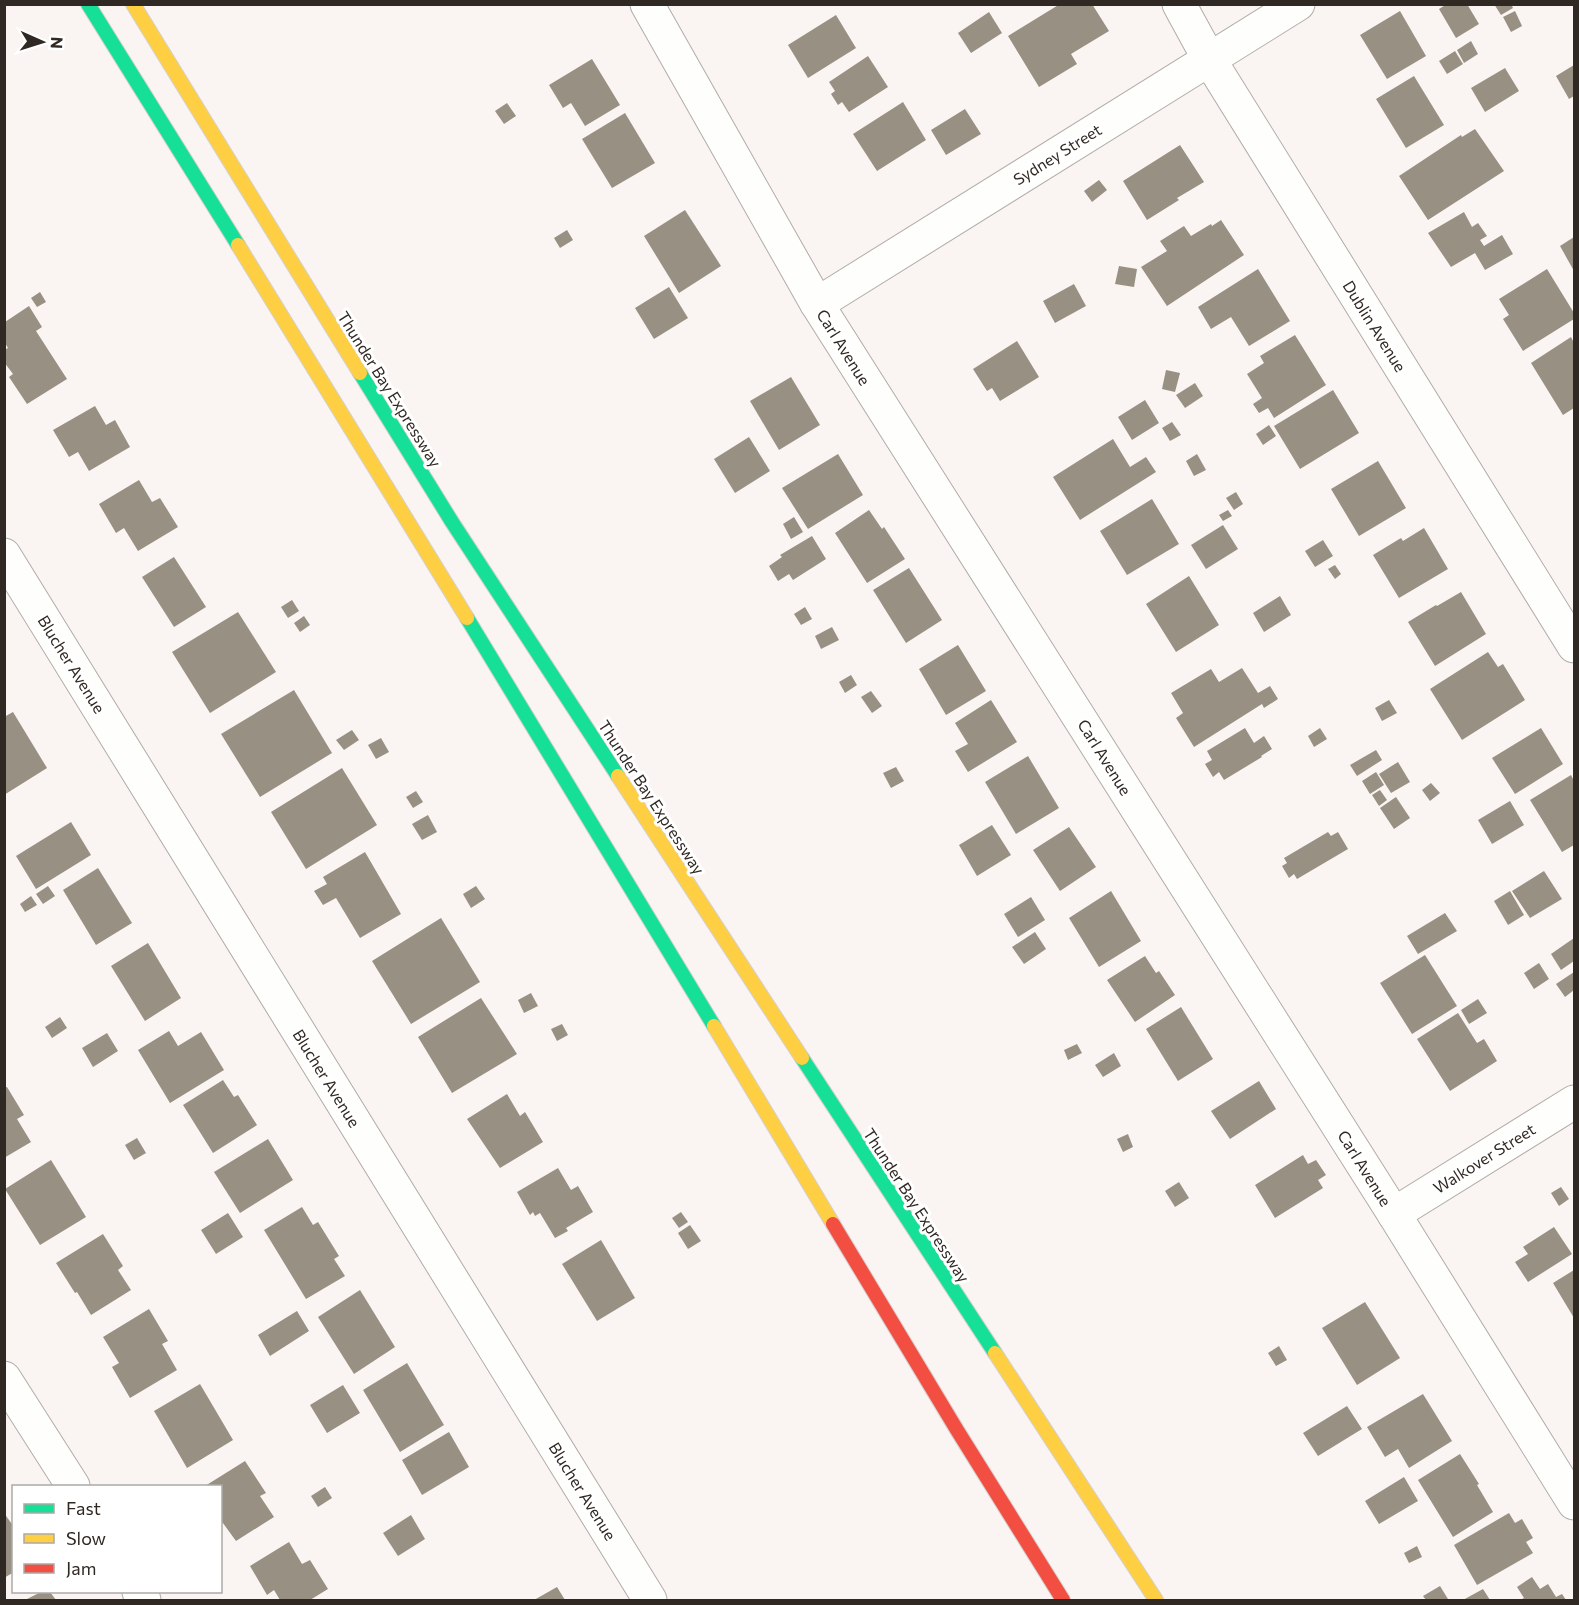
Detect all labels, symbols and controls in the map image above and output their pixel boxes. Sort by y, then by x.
north arrow [12,12,72,72]
text: N [48,36,67,49]
street label: Sydney Street [1009,119,1105,189]
street label: Dublin Avenue [1339,277,1411,375]
street label: Carl Avenue [813,305,875,389]
street label: Thunder Bay Expressway [334,308,446,470]
street label: Blucher Avenue [34,612,110,716]
street label: Carl Avenue [1074,715,1136,799]
street label: Thunder Bay Expressway [595,716,709,878]
street label: Blucher Avenue [289,1026,365,1130]
street label: Walkover Street [1430,1119,1539,1197]
street label: Thunder Bay Expressway [860,1124,974,1286]
street label: Carl Avenue [1334,1126,1396,1210]
street label: Blucher Avenue [545,1439,621,1543]
legend [12,1485,222,1593]
text: Fast [66,1497,101,1519]
text: Slow [66,1527,106,1549]
text: Jam [66,1557,96,1579]

